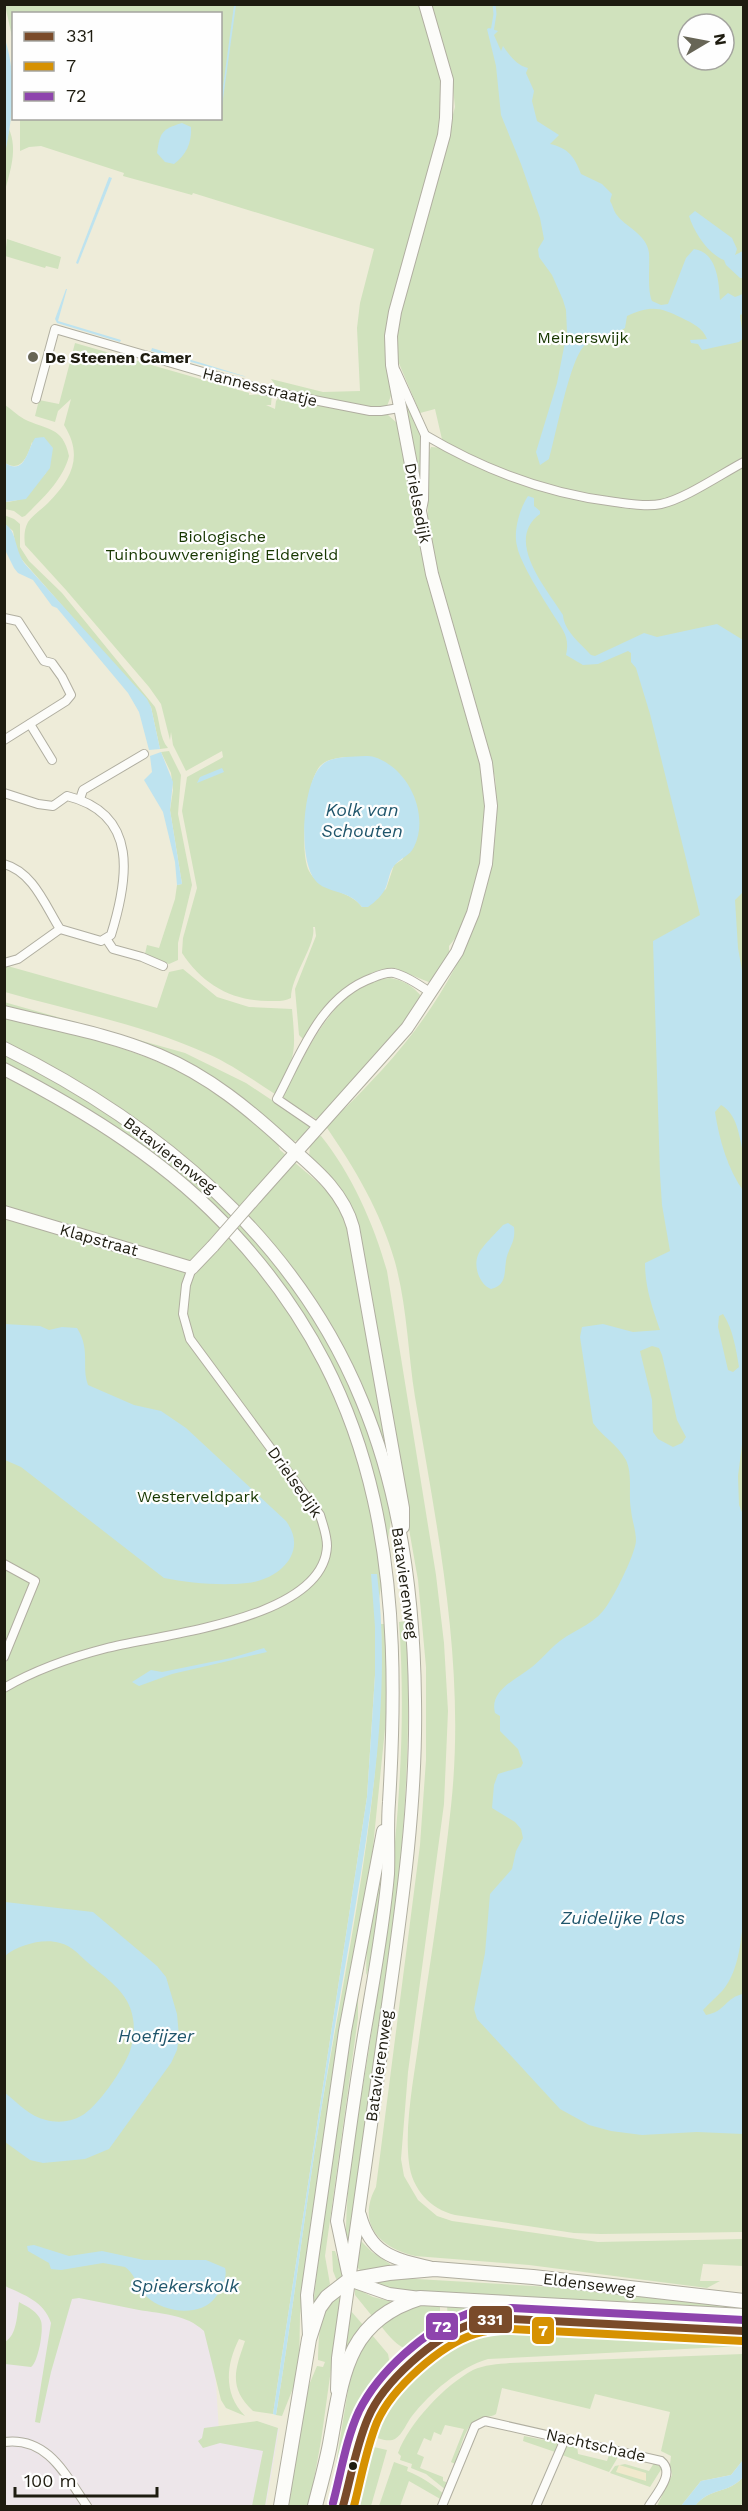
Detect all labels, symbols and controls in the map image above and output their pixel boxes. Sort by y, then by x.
legend [12,12,222,120]
north arrow [676,12,736,72]
text: 331 [66,25,94,46]
text: N [710,32,731,47]
text: 7 [66,55,76,76]
text: 72 [66,85,87,106]
park label: Meinerswijk [537,328,629,347]
place label: De Steenen Camer [45,348,191,367]
marker: De Steenen Camer [26,350,40,364]
street label: Hannesstraatje [201,364,319,410]
street label: Drielsedijk [401,461,435,545]
park label: Biologische Tuinbouwvereniging Elderveld [106,527,338,564]
water label: Kolk van Schouten [321,799,403,841]
street label: Batavierenweg [120,1113,221,1197]
street label: Klapstraat [58,1220,141,1260]
street label: Drielsedijk [264,1443,326,1521]
park label: Westerveldpark [137,1487,259,1506]
street label: Batavierenweg [388,1526,422,1641]
water label: Zuidelijke Plas [560,1907,685,1928]
street label: Batavierenweg [362,2008,396,2123]
water label: Hoefijzer [118,2025,195,2046]
street label: Eldenseweg [542,2269,637,2299]
water label: Spiekerskolk [131,2275,240,2296]
line badge: 331 [468,2305,513,2334]
text: 331 [477,2310,503,2329]
line badge: 72 [425,2312,459,2341]
line badge: 7 [531,2316,555,2345]
text: 72 [432,2317,452,2336]
text: 7 [538,2321,548,2340]
street label: Nachtschade [544,2424,648,2466]
scale bar [15,2460,158,2498]
unlabelled marker [347,2460,359,2472]
text: 100 m [24,2470,77,2491]

